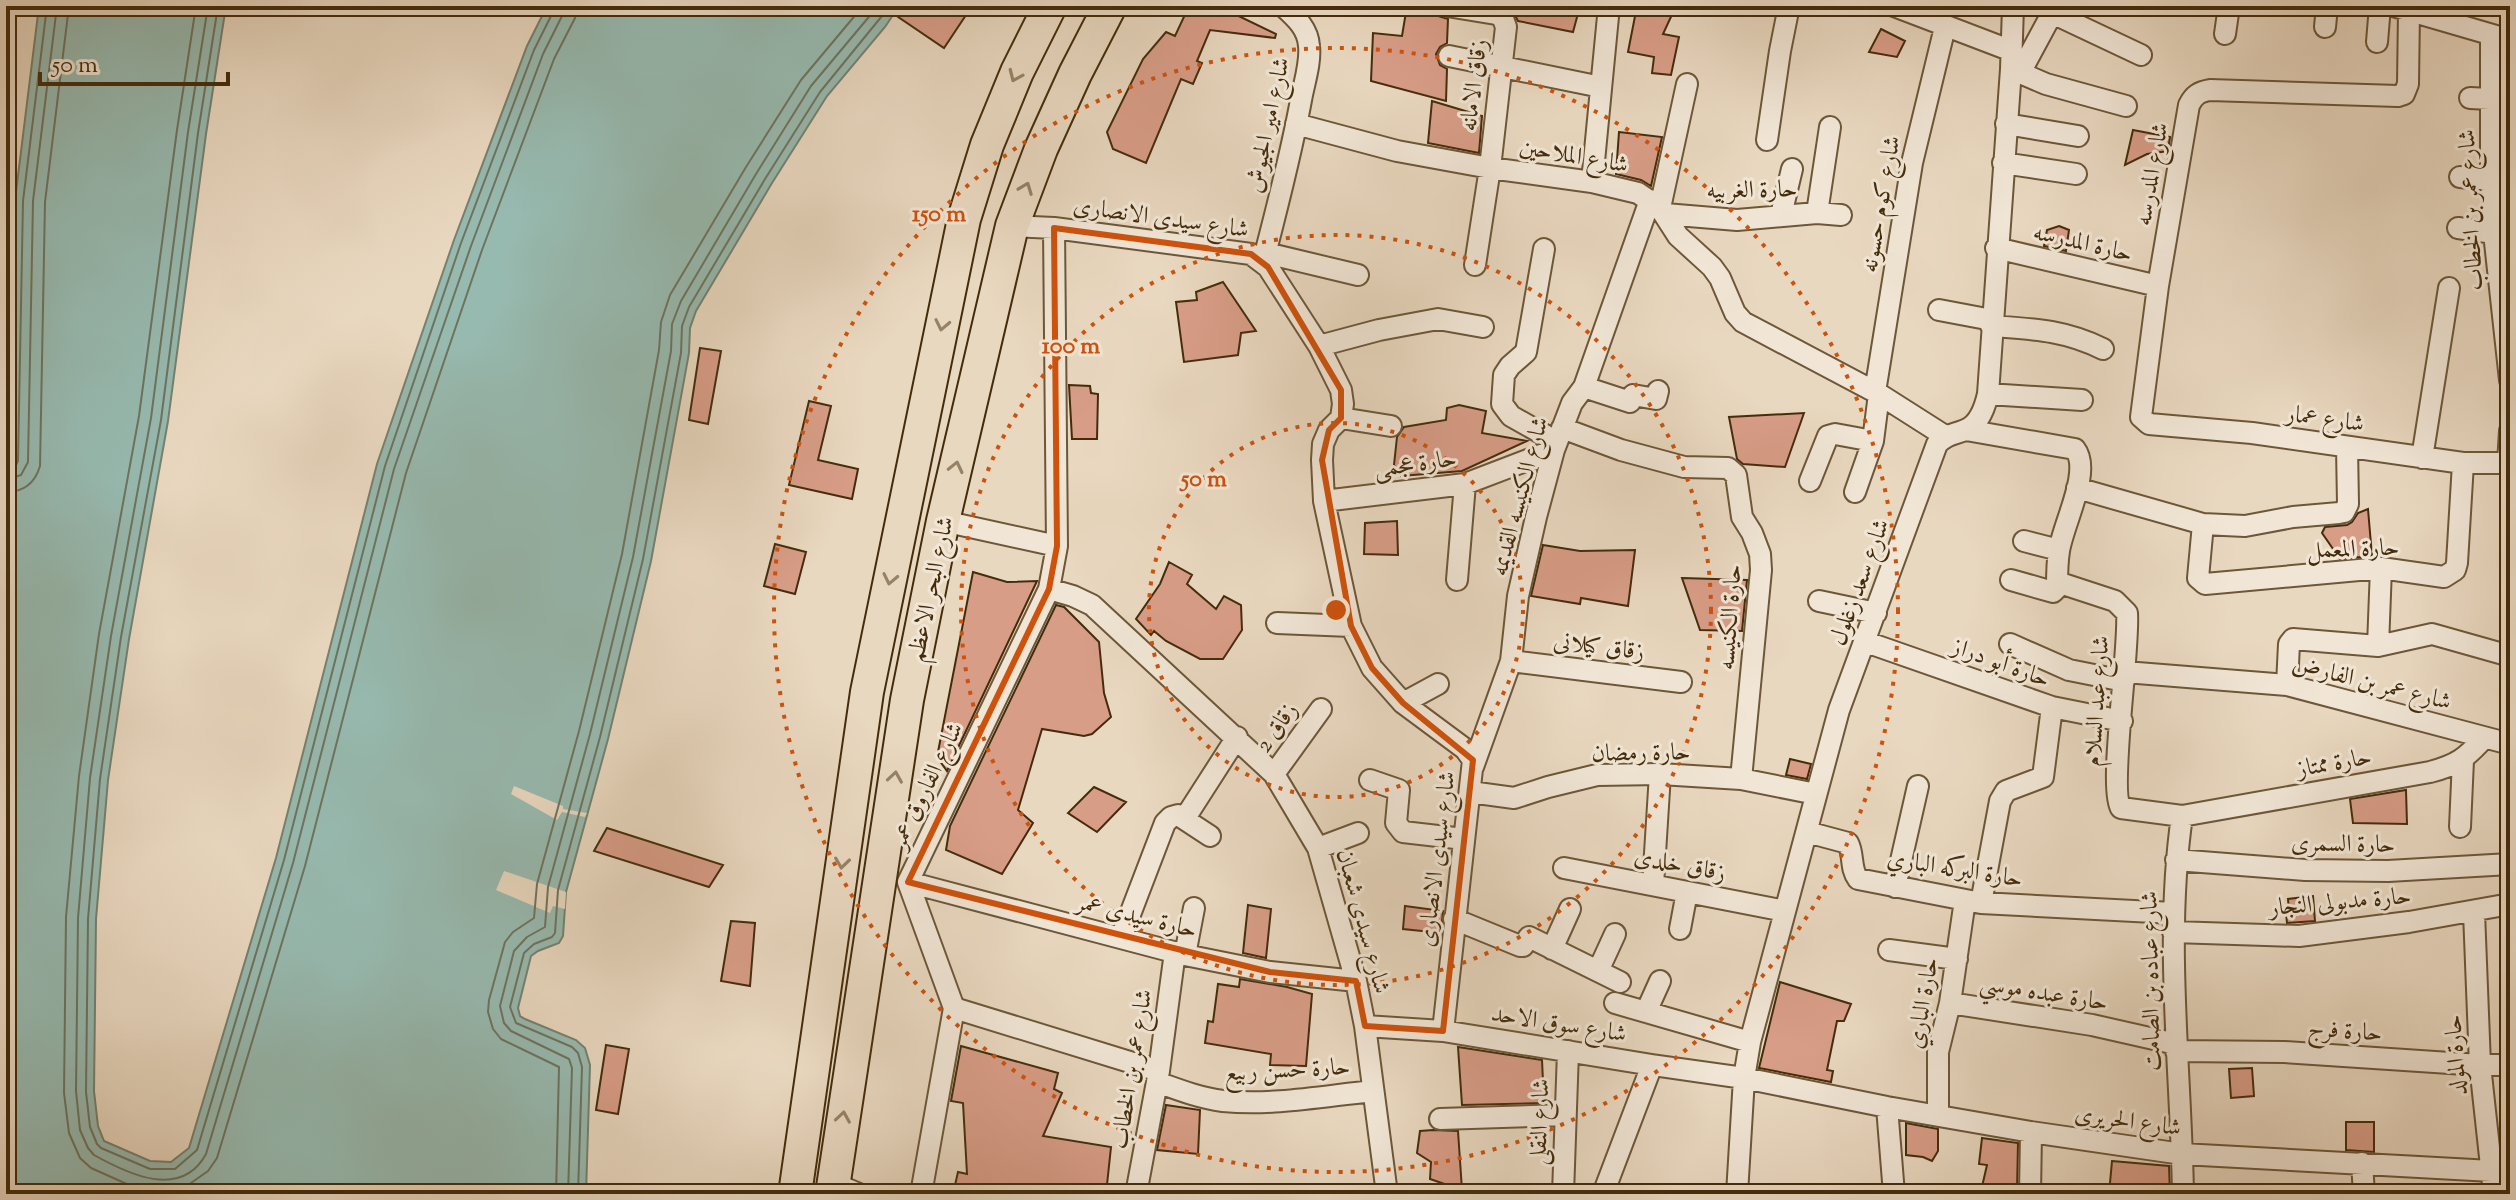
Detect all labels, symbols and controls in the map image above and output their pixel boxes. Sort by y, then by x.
scale bar [40,36,228,86]
street label: زقاق الامانه [1452,37,1498,133]
text: 50 m [50,49,98,83]
street label: شارع امير الجيوش [1238,54,1301,197]
one-way arrow [1009,68,1025,82]
street label: شارع المدرسه [2127,120,2180,229]
street label: شارع عمر بن الخطاب [2451,128,2494,291]
street label: شارع الملاحين [1516,131,1631,184]
street label: شارع كوم حسونه [1853,133,1913,276]
street label: حارة الغربيه [1706,173,1798,209]
one-way arrow [1017,182,1033,196]
street label: شارع سيدى الانصارى [1071,190,1251,249]
text: 150 m [912,198,966,232]
street label: حارة المدرسه [2030,216,2136,272]
one-way arrow [934,317,951,331]
text: 100 m [1042,330,1100,364]
street label: شارع عمار [2281,397,2366,443]
street label: شارع الكنيسه القديمه [1483,413,1560,580]
street label: حارة عجمى [1372,442,1459,488]
one-way arrow [947,460,964,474]
text: 50 m [1179,463,1227,497]
street label: شارع البحر الاعظم [900,514,967,666]
street label: شارع سعد زغلول [1822,514,1901,651]
street label: حارة المعمل [2306,531,2400,569]
street label: حارة الكنيسه [1710,563,1752,671]
one-way arrow [882,572,899,586]
centre of rings [1322,596,1350,624]
street label: زقاق كيلانى [1551,626,1646,670]
street label: حارة أبو دراز [1945,628,2055,697]
street label: شارع عبد السلام [2076,635,2122,768]
street label: شارع عمر بن الفارض [2288,648,2455,721]
street label: زقاق 2 [1248,696,1307,760]
street label: شارع الفاروق عمر [881,717,974,858]
street label: حارة رمضان [1591,736,1691,772]
street label: حارة ممتاز [2292,741,2374,788]
street label: شارع سيدى الانصارى [1410,769,1467,949]
one-way arrow [886,770,903,784]
street label: حارة السمرى [2291,827,2395,863]
street label: زقاق خلدى [1631,840,1728,892]
street label: حارة البركه الباري [1884,842,2025,897]
street label: شارع سيدى شعبان [1325,845,1398,998]
one-way arrow [834,856,851,870]
street label: حارة مدبولى النجار [2266,880,2413,926]
street label: حارة سيدى عمر [1070,885,1200,948]
street label: شارع عباده بن الصامت [2133,891,2172,1071]
street label: حارة الباري [1899,955,1949,1052]
street label: حارة عبده موسي [1977,967,2110,1024]
street label: شارع عمر بن الخطاب [1104,987,1163,1152]
street label: شارع سوق الاحد [1488,997,1629,1053]
street label: حارة فرج [2306,1012,2383,1054]
street label: حارة المولد [2437,1013,2477,1096]
street label: حارة حسن ربيع [1223,1051,1351,1094]
street label: شارع النقلى [1522,1078,1561,1166]
street label: شارع الحريرى [2072,1098,2183,1147]
one-way arrow [834,1110,851,1124]

